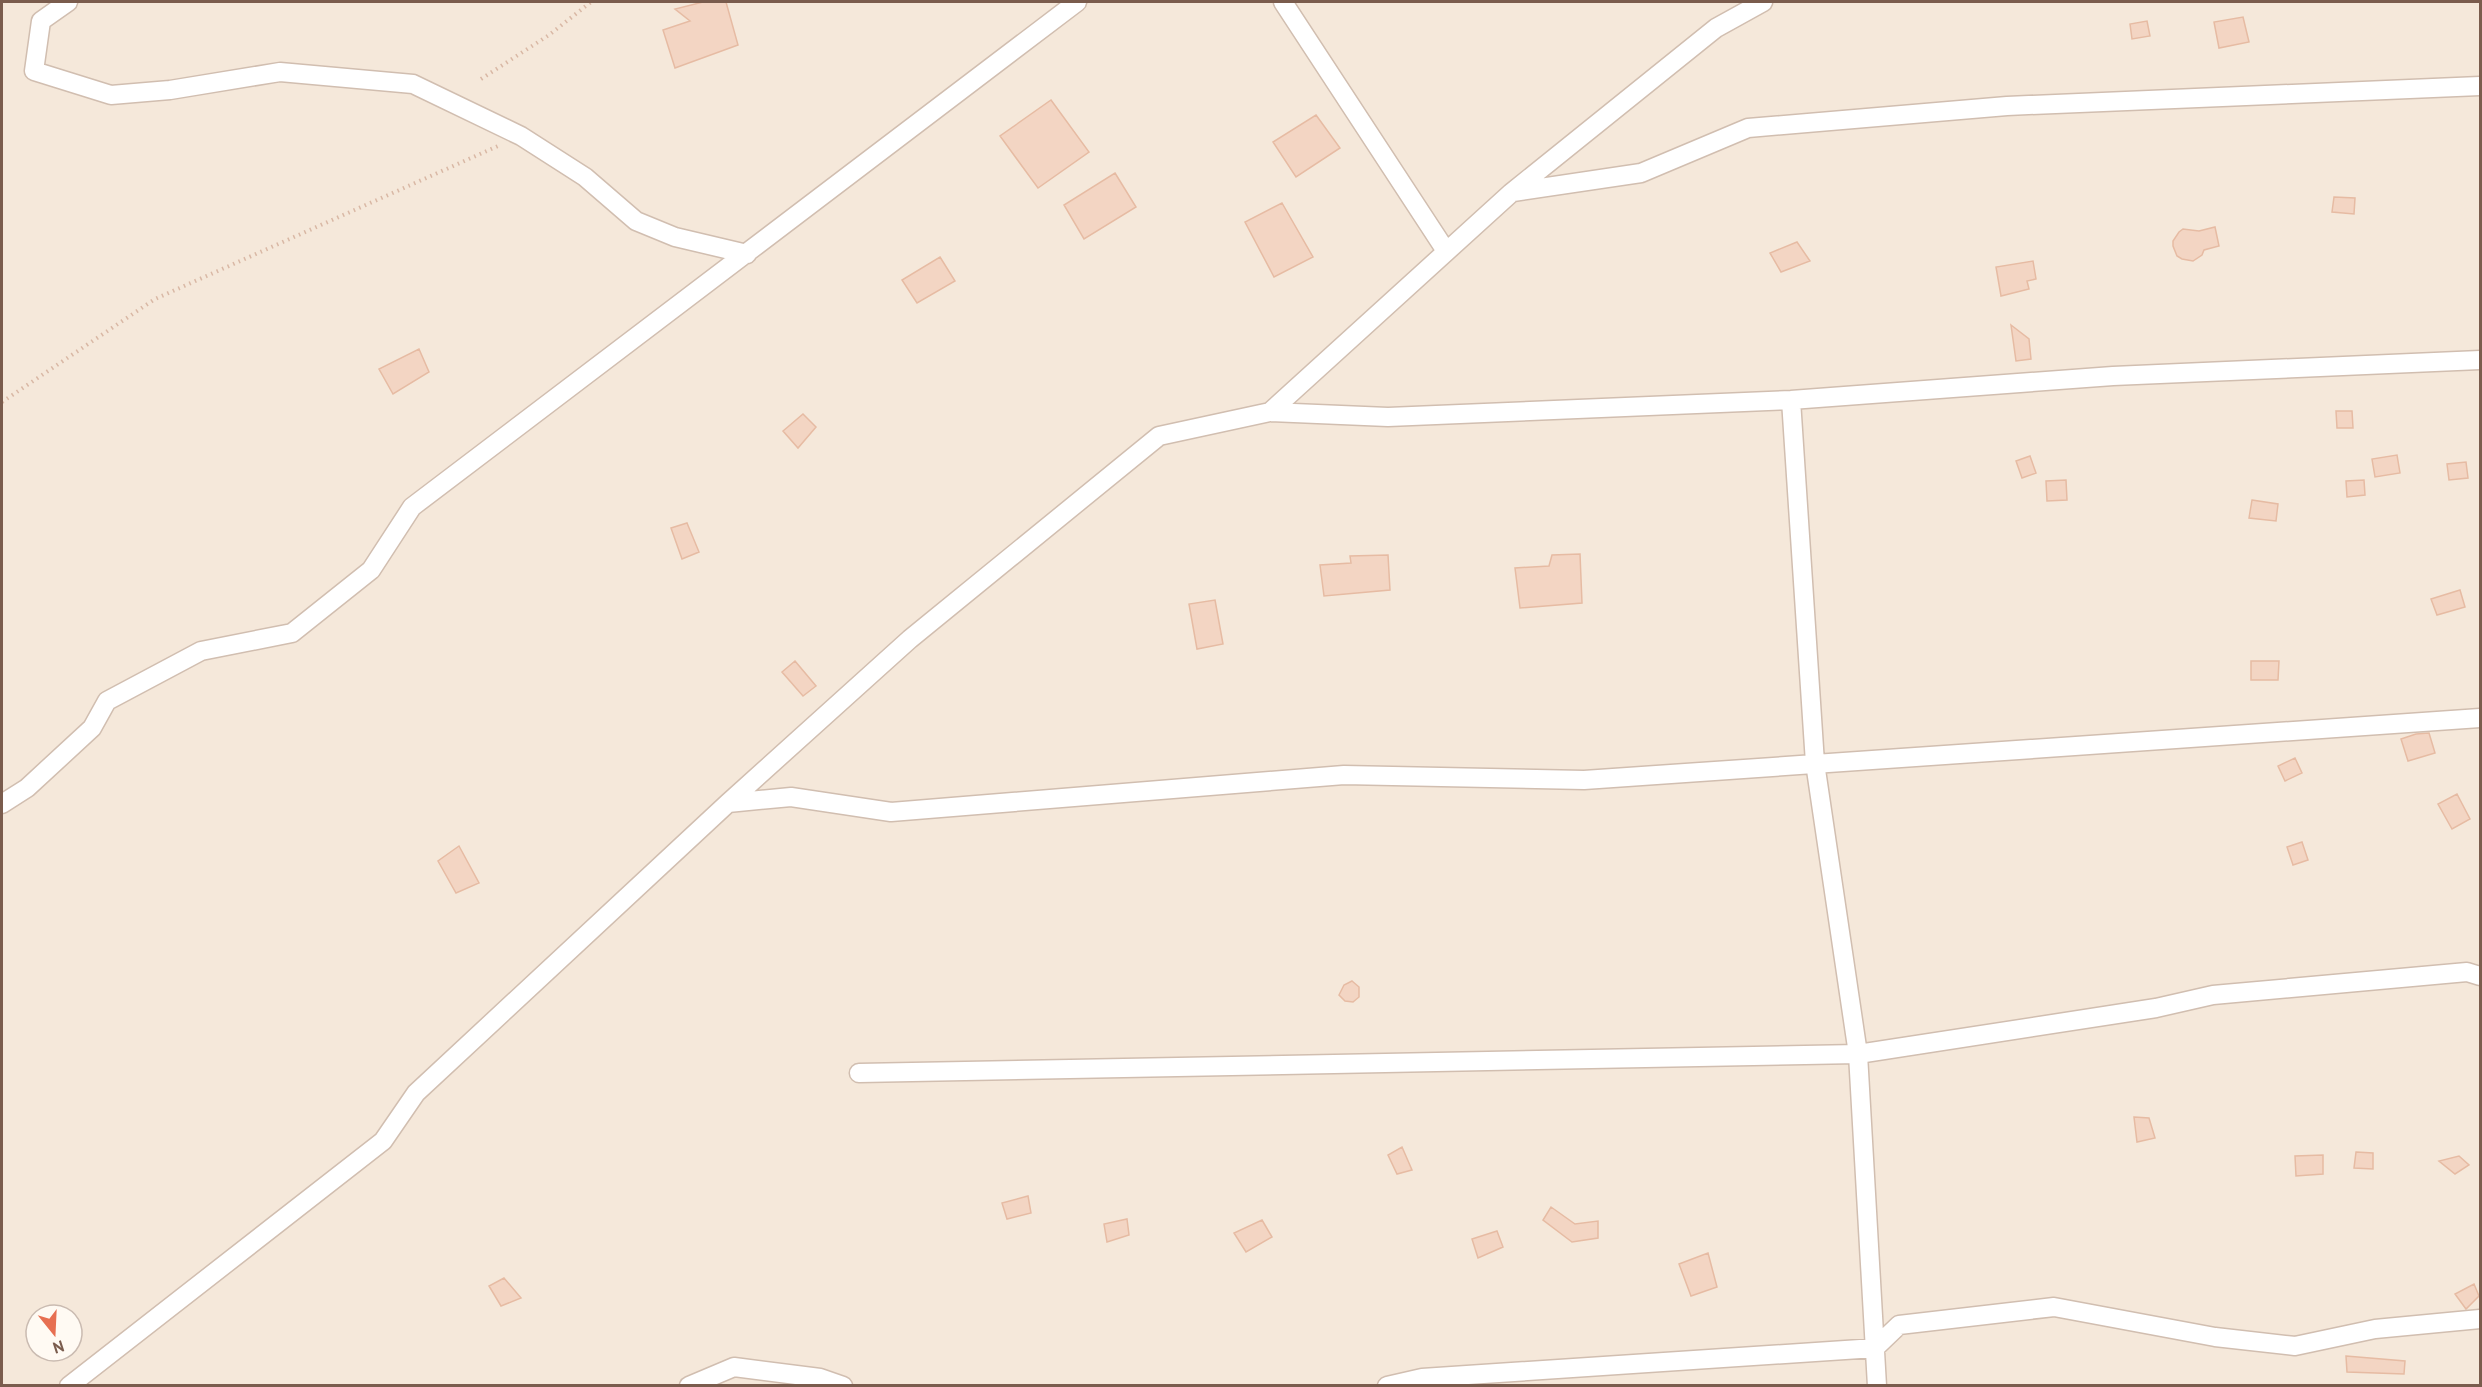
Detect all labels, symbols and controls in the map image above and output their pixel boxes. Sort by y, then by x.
north arrow [24,1303,84,1363]
text: N [51,1336,67,1358]

